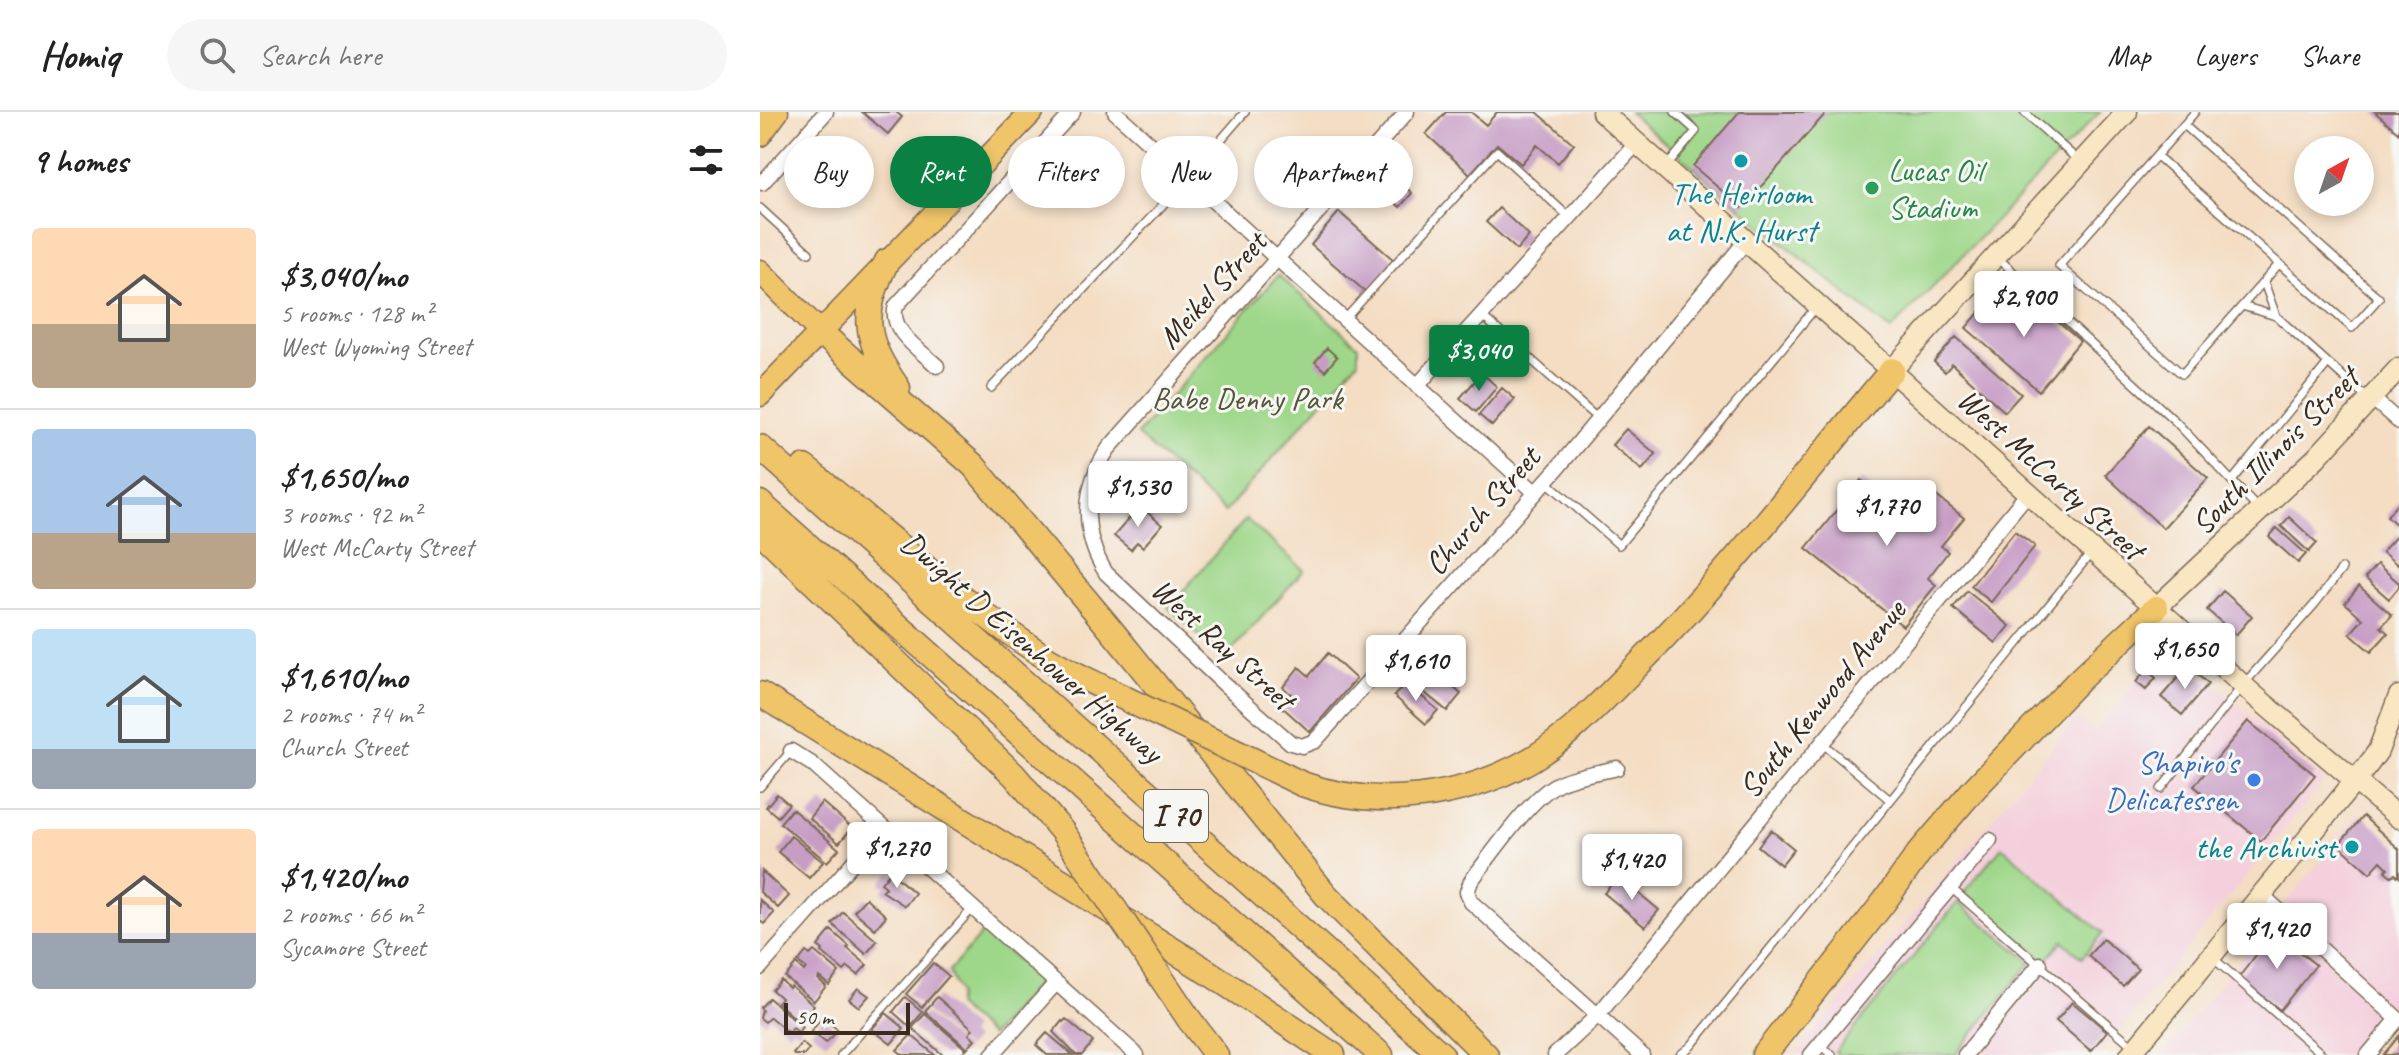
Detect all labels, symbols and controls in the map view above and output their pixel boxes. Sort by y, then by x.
search box [167,19,727,91]
text: Homiq [40,32,119,79]
icon: search [195,33,239,77]
text: Search here [259,36,381,74]
text: Map [2108,38,2151,73]
text: Layers [2195,38,2256,73]
text: Share [2300,38,2359,73]
chip: Buy [784,136,874,208]
chip: Rent [890,136,992,208]
chip: Filters [1008,136,1125,208]
chip: New [1141,136,1238,208]
chip: Apartment [1254,136,1413,208]
north arrow [2294,136,2374,216]
map controls [2294,136,2374,216]
icon: filters [684,138,728,182]
text: 9 homes [32,139,128,182]
place label: Lucas Oil Stadium [1888,150,1988,228]
marker: The Heirloom at N.K. Hurst [1732,152,1750,170]
place label: The Heirloom at N.K. Hurst [1666,173,1821,251]
marker: Lucas Oil Stadium [1863,179,1881,197]
street label: Meikel Street [1149,220,1278,357]
text: $3,040/mo [280,254,407,297]
icon: home [96,260,192,356]
pin: $2,900 [1959,271,2089,339]
text: $2,900 [1992,280,2056,313]
text: 5 rooms · 128 m² [280,297,432,330]
pin: $3,040 [1414,325,1544,393]
text: West Wyoming Street [280,330,471,363]
text: $3,040 [1447,334,1511,367]
street label: South Illinois Street [2182,355,2371,544]
park label: Babe Denny Park [1152,378,1345,419]
street label: West McCarty Street [1949,379,2156,572]
street label: Church Street [1415,436,1551,584]
text: $1,650/mo [280,455,407,498]
icon: home [96,461,192,557]
pin: $1,530 [1073,461,1203,529]
text: $1,530 [1106,470,1170,503]
pin: $1,770 [1822,480,1952,548]
text: $1,770 [1855,489,1919,522]
text: 3 rooms · 92 m² [280,498,421,531]
street label: Dwight D Eisenhower Highway [893,522,1174,774]
text: West McCarty Street [280,531,473,564]
street label: West Ray Street [1143,569,1306,722]
street label: South Kenwood Avenue [1729,589,1916,807]
pin: $1,650 [2120,623,2250,691]
text: $1,650 [2153,632,2217,665]
pin: $1,610 [1351,635,1481,703]
text: $1,610 [1384,644,1448,677]
text: $1,610/mo [280,655,408,698]
icon: home [96,661,192,757]
text: 2 rooms · 74 m² [280,698,421,731]
text: Church Street [280,731,407,764]
place label: Shapiro's Delicatessen [2105,742,2241,820]
marker: Shapiro's Delicatessen [2245,771,2263,789]
road number: I 70 [1144,790,1208,842]
pin: $1,270 [832,822,962,890]
place label: the Archivist [2195,827,2339,868]
text: $1,270 [865,831,929,864]
pin: $1,420 [1567,834,1697,902]
marker: the Archivist [2343,838,2361,856]
text: $1,420 [1600,843,1664,876]
text: $1,420/mo [280,855,407,898]
icon: home [96,861,192,957]
text: 2 rooms · 66 m² [280,898,421,931]
pin: $1,420 [2212,903,2342,971]
text: $1,420 [2245,912,2309,945]
text: Sycamore Street [280,931,426,964]
scale bar [784,999,910,1035]
text: 50 m [796,1003,833,1031]

